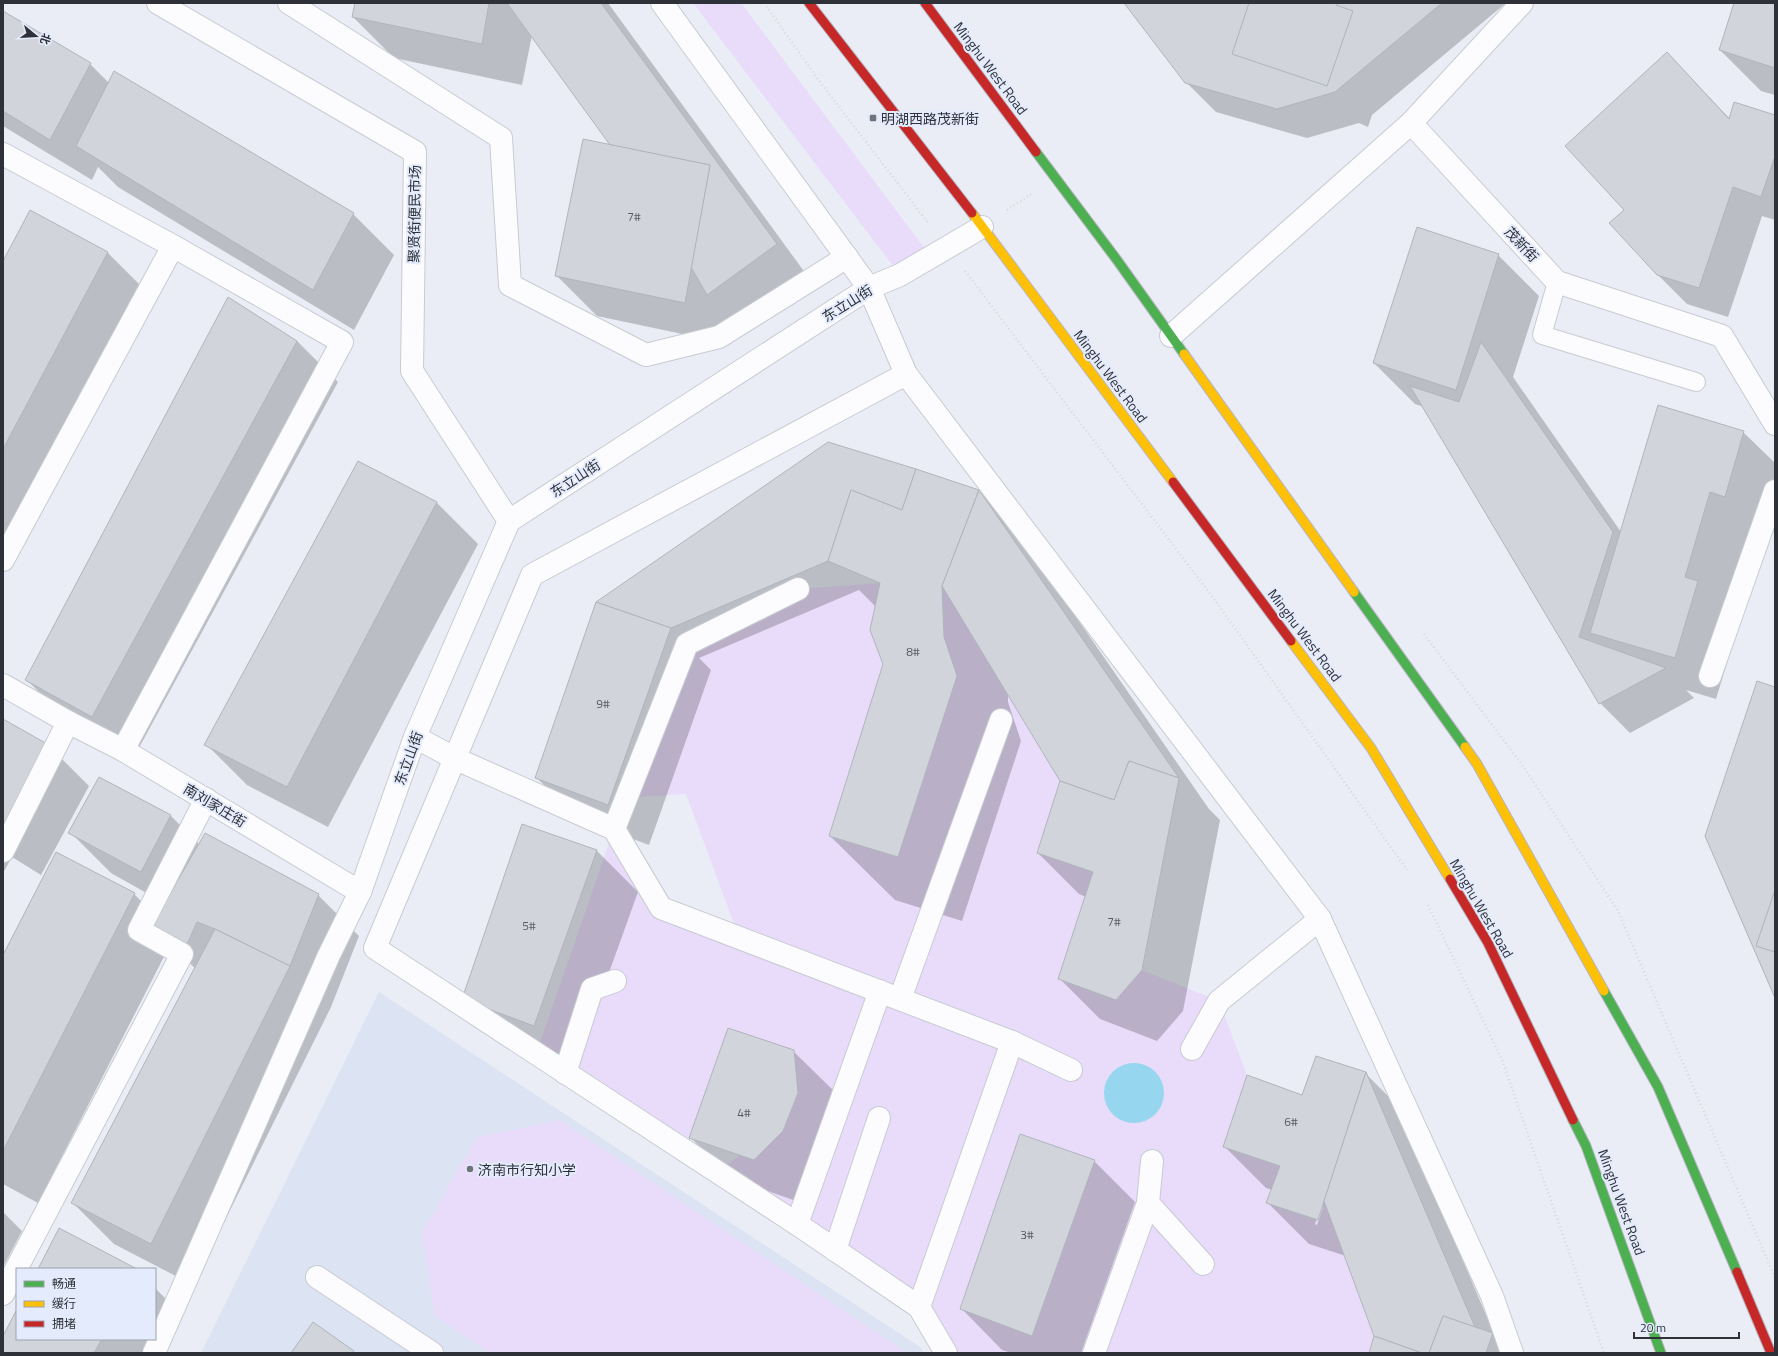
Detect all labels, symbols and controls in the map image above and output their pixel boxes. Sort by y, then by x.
north arrow [16,16,56,56]
street label: Minghu West Road [949,17,1033,119]
text: 北 [36,31,55,47]
place label: 明湖西路茂新街 [881,108,979,129]
marker: 明湖西路茂新街 [868,113,878,123]
street label: 聚贤街便民市场 [403,165,425,263]
house number: 7# [627,207,641,226]
street label: 茂新街 [1500,221,1544,267]
street label: 东立山街 [818,279,876,327]
street label: Minghu West Road [1069,325,1153,427]
street label: 东立山街 [546,454,604,502]
street label: Minghu West Road [1263,584,1347,686]
house number: 8# [906,642,920,661]
house number: 9# [596,694,610,713]
street label: 东立山街 [389,728,427,788]
street label: 南刘家庄街 [180,778,250,832]
street label: Minghu West Road [1445,854,1519,962]
house number: 7# [1107,912,1121,931]
house number: 5# [522,916,536,935]
house number: 4# [737,1103,751,1122]
house number: 6# [1284,1112,1298,1131]
street label: Minghu West Road [1593,1146,1651,1258]
place label: 济南市行知小学 [478,1159,576,1180]
marker: 济南市行知小学 [465,1164,475,1174]
house number: 3# [1020,1225,1034,1244]
legend [16,1268,156,1340]
text: 畅通 [52,1274,76,1293]
text: 缓行 [52,1294,76,1313]
text: 拥堵 [52,1314,76,1333]
scale bar [1634,1314,1739,1340]
text: 20 m [1640,1318,1666,1337]

